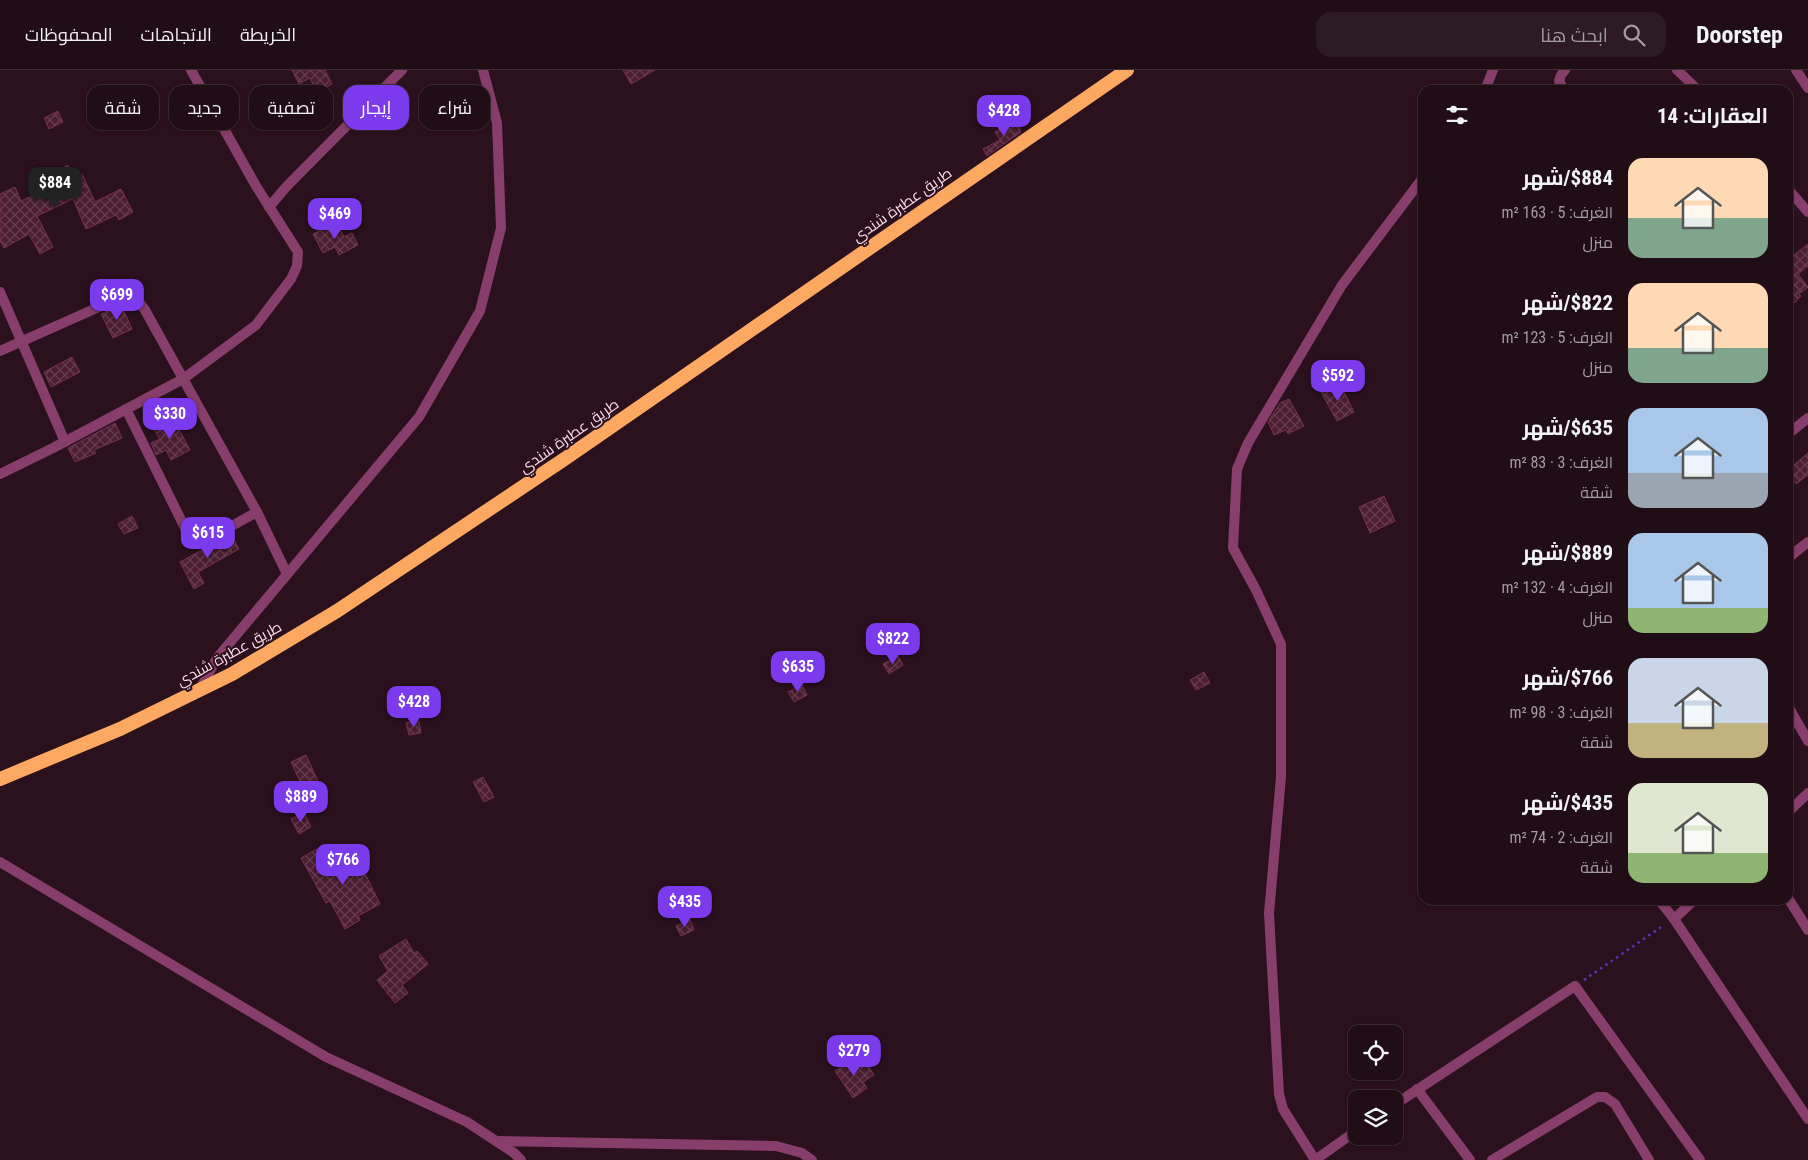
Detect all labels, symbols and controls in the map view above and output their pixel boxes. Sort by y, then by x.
search box [1316,12,1666,57]
icon: search [1620,21,1648,49]
text: Doorstep [1696,21,1783,49]
text: المحفوظات [25,24,113,45]
text: الاتجاهات [141,24,212,45]
text: الخريطة [240,24,296,45]
text: ابحث هنا [1540,24,1608,47]
chip: شقة [87,85,159,130]
chip: جديد [169,85,239,130]
chip: تصفية [249,85,333,130]
chip: إيجار [343,85,409,130]
chip: شراء [419,85,490,130]
pin: $428 [974,94,1034,137]
text: $428 [988,101,1020,120]
icon: filters [1443,101,1471,129]
text: العقارات: 14 [1657,104,1768,128]
street label: طريق عطبرة شندي [849,164,957,248]
pin: $884 [25,166,85,209]
text: $884/شهر [1522,166,1613,190]
text: $884 [39,173,71,192]
icon: home [1668,178,1728,238]
pin: $469 [305,198,365,240]
text: الغرف: 5 · 163 m² [1502,203,1613,222]
text: $469 [319,204,351,223]
text: منزل [1583,233,1613,252]
pin: $699 [87,278,147,321]
text: $699 [101,285,133,304]
text: $822/شهر [1522,291,1613,315]
icon: home [1668,303,1728,363]
text: الغرف: 5 · 123 m² [1502,328,1613,347]
text: منزل [1583,358,1613,377]
pin: $592 [1308,360,1368,402]
text: $592 [1322,366,1354,385]
street label: طريق عطبرة شندي [516,395,624,479]
pin: $330 [140,398,200,440]
text: $330 [154,404,186,423]
text: $635/شهر [1522,416,1613,440]
icon: home [1668,428,1728,488]
text: الغرف: 3 · 83 m² [1509,453,1613,472]
text: شقة [1580,483,1613,502]
pin: $615 [178,516,238,559]
text: $615 [192,523,224,542]
text: $889/شهر [1522,541,1613,565]
icon: home [1668,553,1728,613]
text: الغرف: 4 · 132 m² [1502,578,1613,597]
text: منزل [1583,608,1613,627]
street label: طريق عطبرة شندي [173,618,286,693]
pin: $822 [863,622,923,665]
text: $822 [877,629,909,648]
pin: $635 [768,650,828,693]
text: $635 [782,657,814,676]
text: $766/شهر [1522,666,1613,690]
icon: home [1668,678,1728,738]
pin: $428 [384,686,444,728]
text: $428 [398,692,430,711]
text: الغرف: 3 · 98 m² [1509,703,1613,722]
text: شقة [1580,733,1613,752]
pin: $889 [271,780,331,823]
text: $889 [285,787,317,806]
text: $435/شهر [1522,791,1613,815]
icon: home [1668,803,1728,863]
text: الغرف: 2 · 74 m² [1509,828,1613,847]
pin: $766 [313,844,373,886]
text: $766 [327,850,359,869]
text: شقة [1580,858,1613,877]
pin: $435 [655,886,715,928]
text: $435 [669,892,701,911]
map controls [1348,1025,1403,1145]
button: locate [1348,1025,1403,1080]
pin: $279 [824,1034,884,1077]
text: $279 [838,1041,870,1060]
button: layers [1348,1090,1403,1145]

